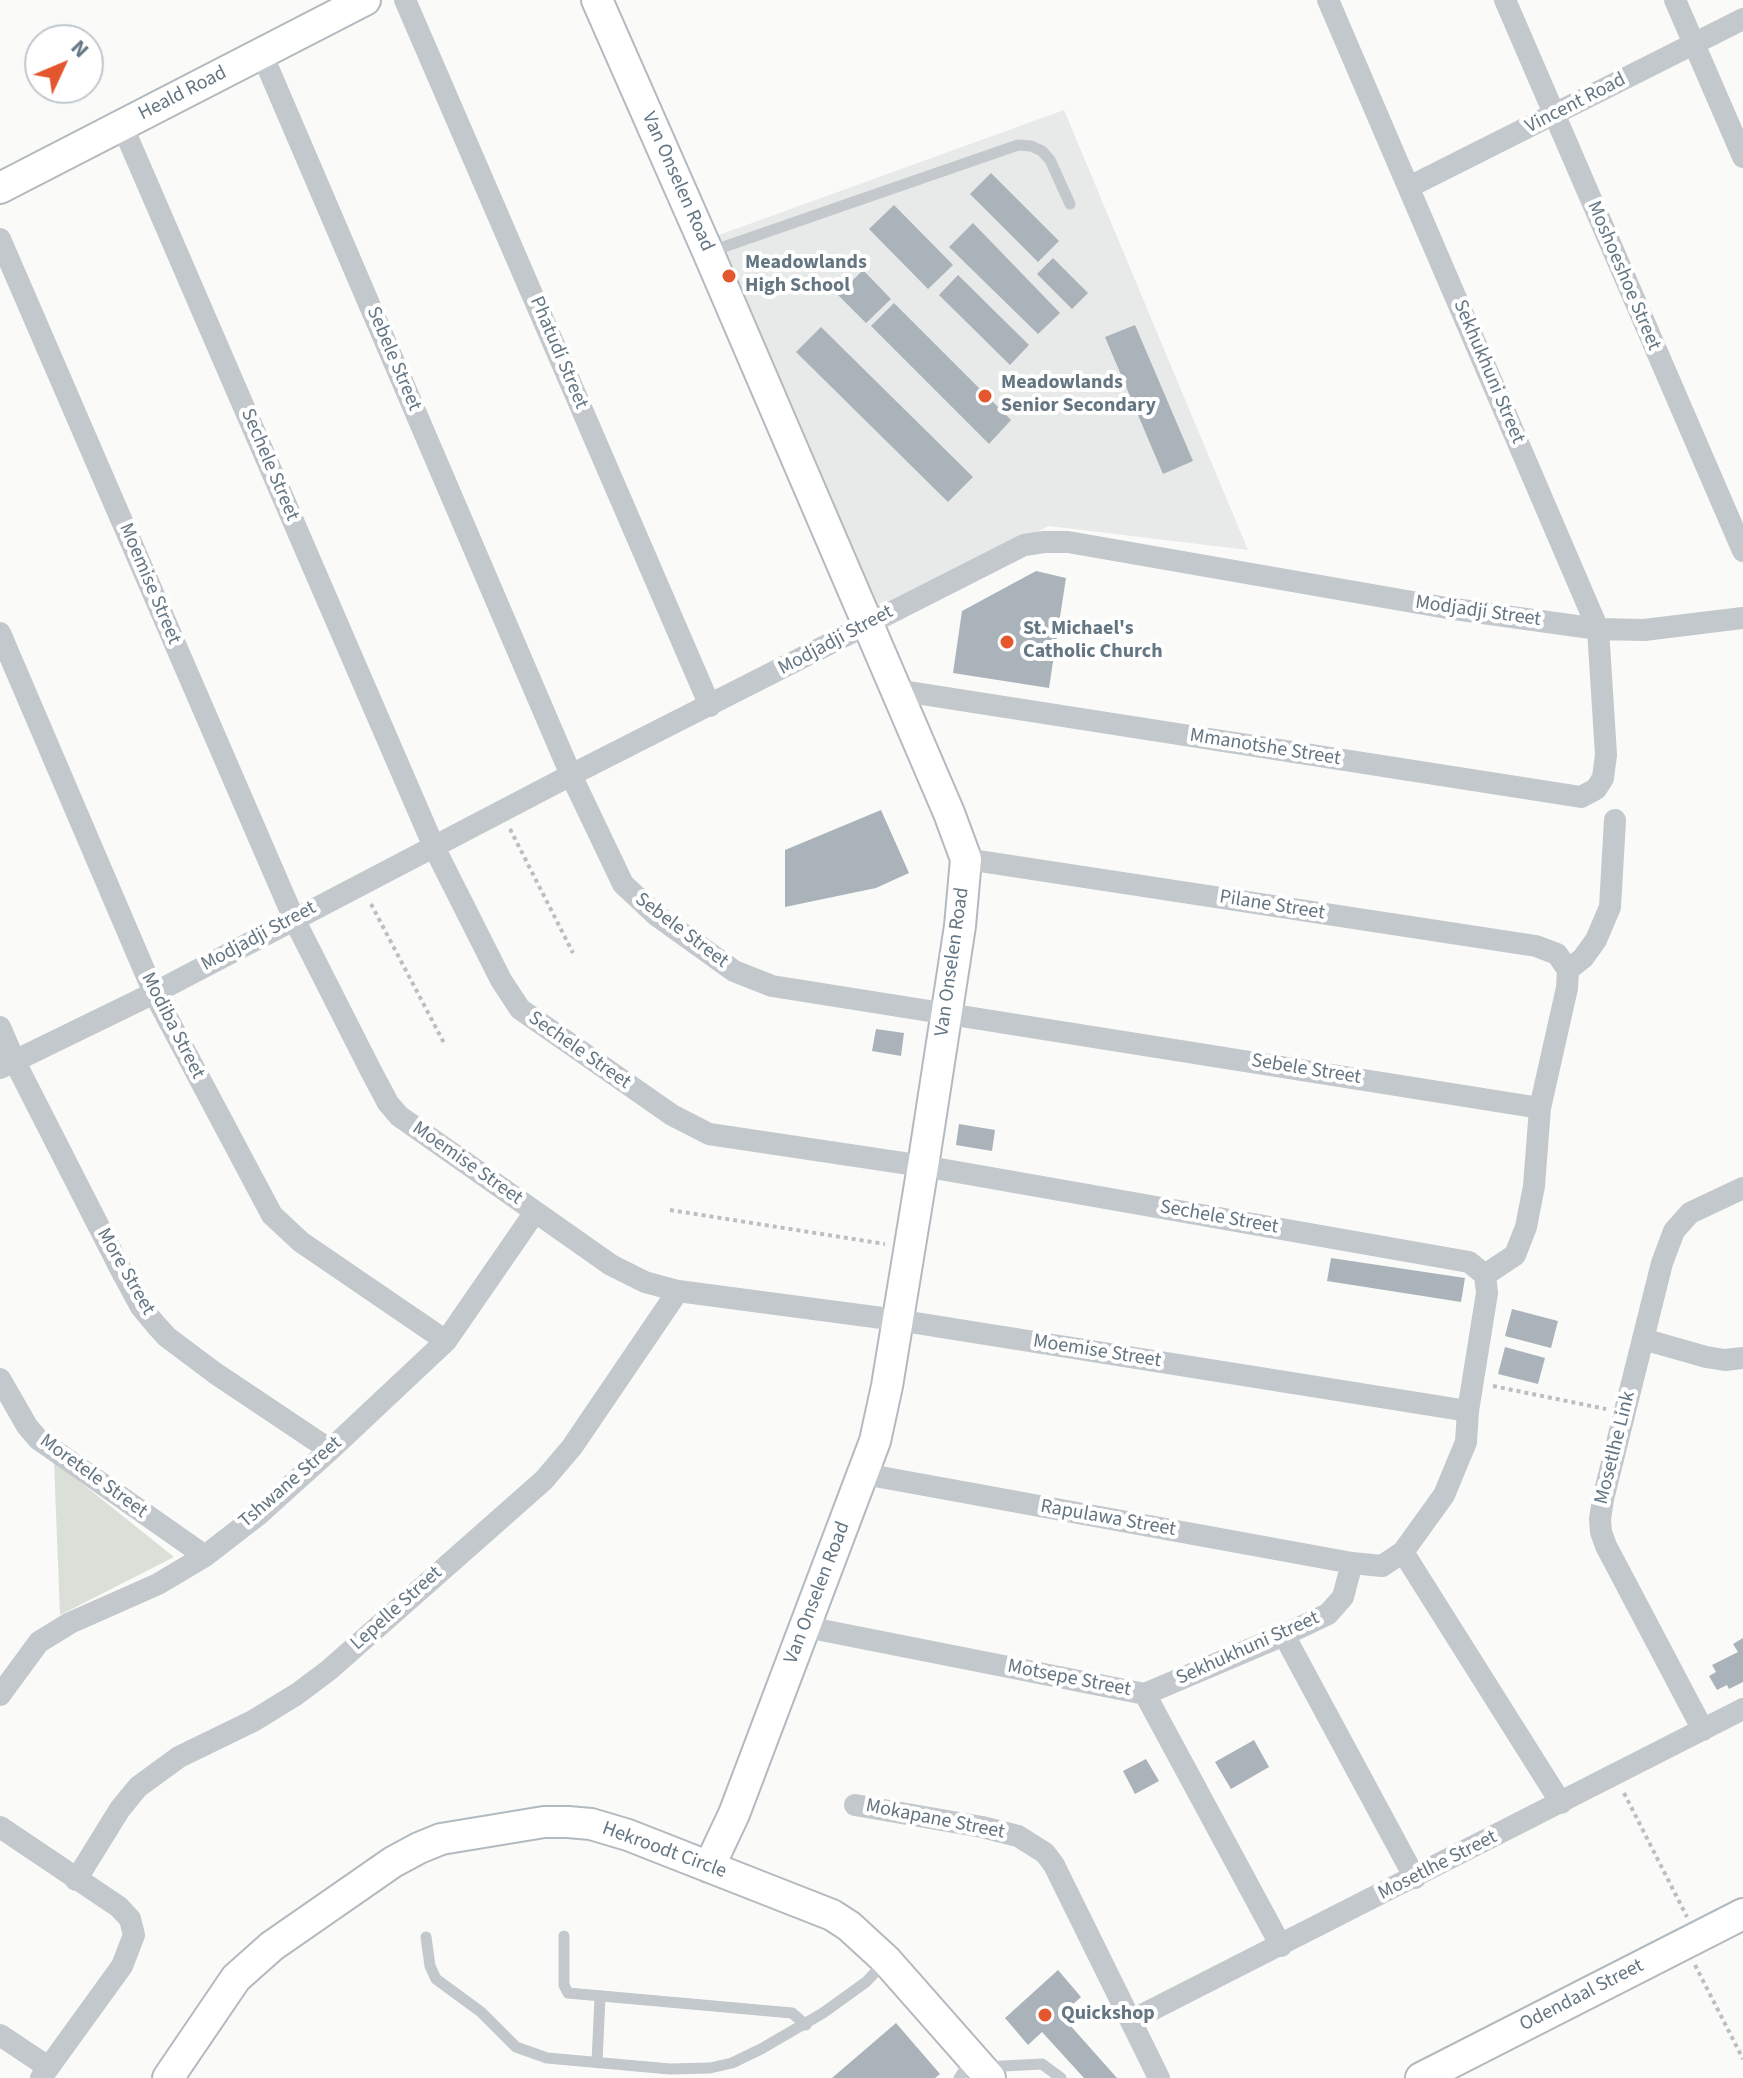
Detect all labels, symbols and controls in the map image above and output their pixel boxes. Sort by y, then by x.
north arrow [24,24,104,104]
text: N [63,32,96,65]
street label: Heald Road [135,62,231,126]
street label: Vincent Road [1522,68,1630,140]
street label: Van Onselen Road [635,108,719,256]
street label: Moshoeshoe Street [1581,198,1665,354]
place label: Meadowlands High School [745,252,867,299]
marker: Meadowlands High School [720,267,738,285]
street label: Phatudi Street [524,293,592,413]
street label: Sekhukhuni Street [1447,296,1529,448]
street label: Sebele Street [360,303,426,415]
place label: Meadowlands Senior Secondary [1001,372,1156,419]
marker: Meadowlands Senior Secondary [976,387,994,405]
street label: Sechele Street [235,405,303,525]
street label: Moemise Street [113,520,185,648]
street label: Modjadji Street [1414,591,1542,633]
street label: Modjadji Street [774,601,898,681]
place label: St. Michael's Catholic Church [1023,618,1163,665]
marker: St. Michael's Catholic Church [998,633,1016,651]
street label: Mmanotshe Street [1188,724,1342,772]
street label: Van Onselen Road [931,886,975,1038]
street label: Pilane Street [1218,886,1326,926]
street label: Sebele Street [630,888,732,974]
street label: Modjadji Street [197,897,321,977]
street label: Modiba Street [135,969,209,1083]
street label: Sechele Street [523,1007,635,1095]
street label: Sebele Street [1249,1049,1363,1091]
street label: Moemise Street [407,1117,527,1211]
street label: Sechele Street [1158,1196,1280,1240]
street label: More Street [91,1224,159,1320]
street label: Moemise Street [1031,1330,1163,1374]
street label: Mosetlhe Link [1590,1389,1642,1507]
street label: Moretele Street [34,1430,152,1524]
street label: Tshwane Street [235,1432,347,1534]
street label: Rapulawa Street [1038,1495,1178,1543]
street label: Van Onselen Road [780,1519,856,1667]
street label: Lepelle Street [346,1562,448,1656]
street label: Sekhukhuni Street [1173,1607,1323,1691]
street label: Motsepe Street [1005,1655,1133,1703]
street label: Mokapane Street [863,1795,1007,1845]
street label: Hekroodt Circle [599,1817,729,1885]
street label: Mosetlhe Street [1375,1826,1501,1906]
street label: Odendaal Street [1516,1955,1648,2037]
place label: Quickshop [1061,2003,1155,2027]
marker: Quickshop [1036,2006,1054,2024]

